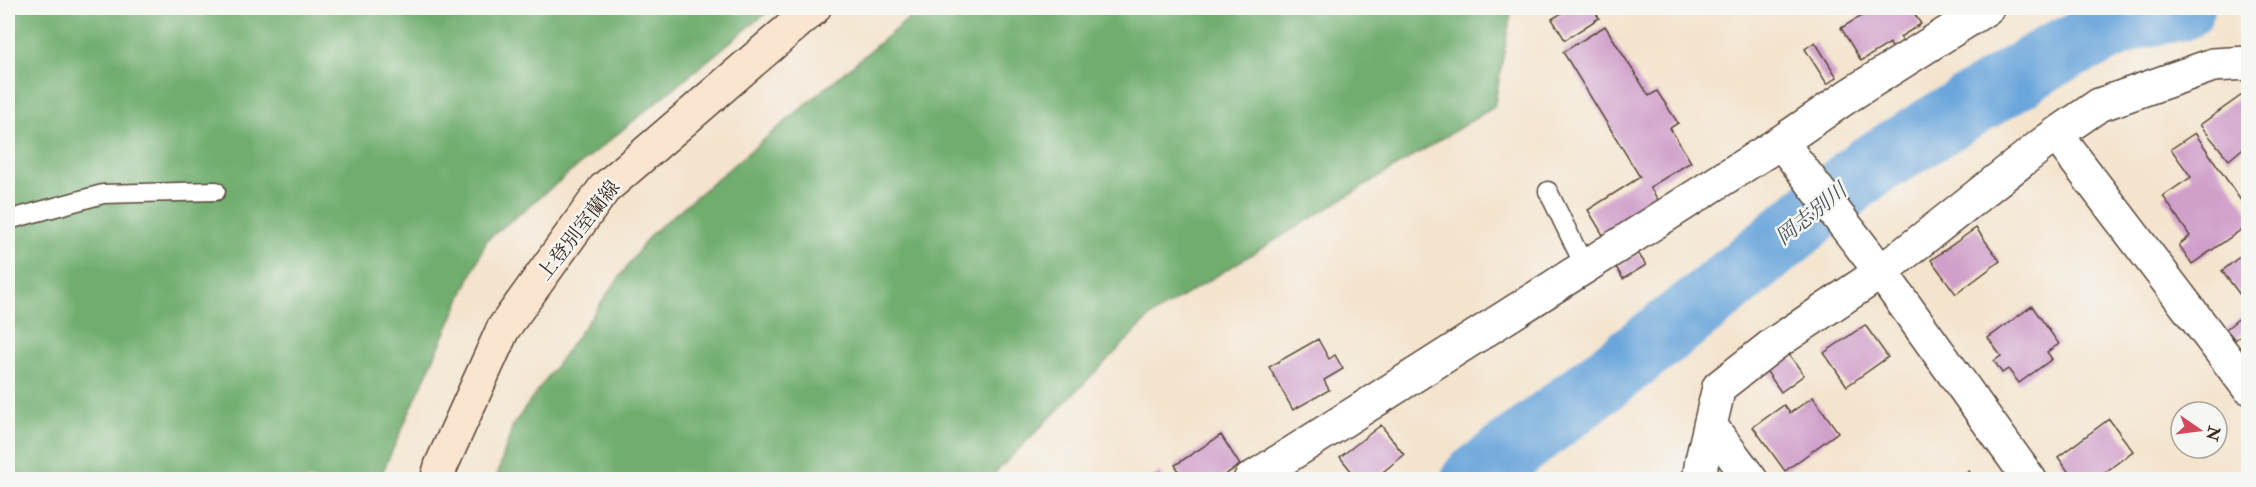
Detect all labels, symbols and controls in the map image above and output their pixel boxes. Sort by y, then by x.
street label: 上登別室蘭線 [532,175,625,285]
water label: 岡志別川 [1770,176,1854,251]
north arrow [2169,400,2229,460]
text: N [2201,423,2224,443]

